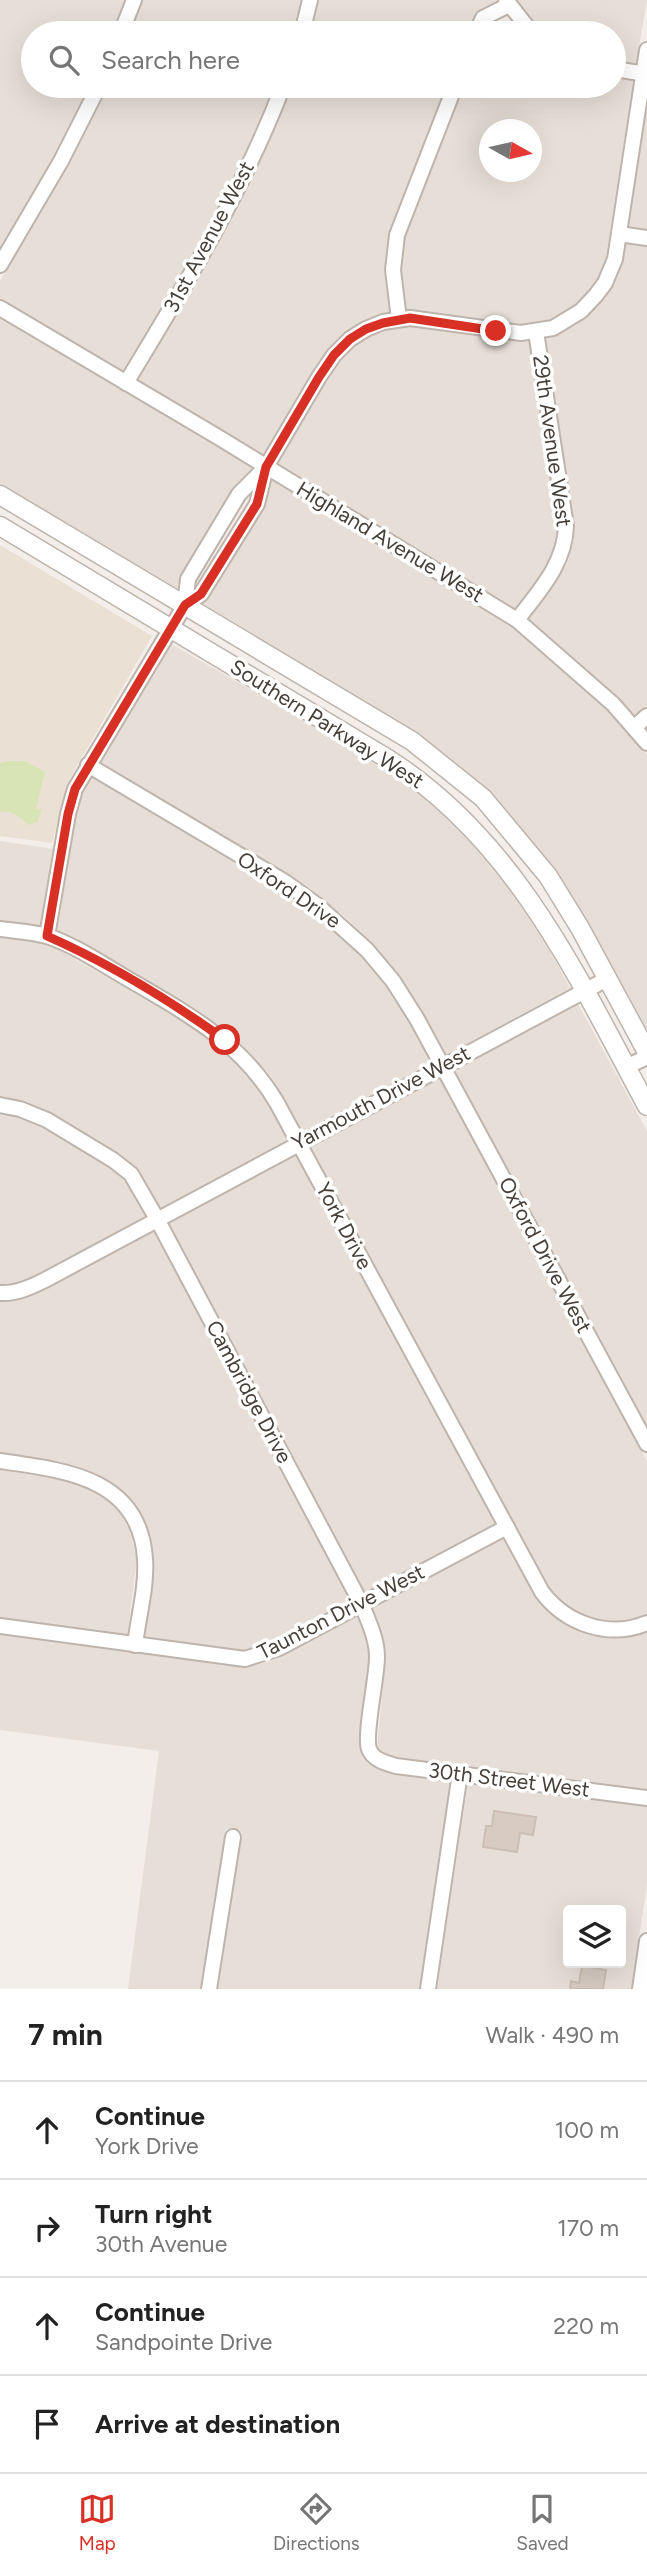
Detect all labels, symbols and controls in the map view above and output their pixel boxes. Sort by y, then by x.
search box [21,21,626,98]
icon: search [45,41,83,79]
text: Search here [101,44,240,76]
north arrow [479,119,542,182]
street label: 31st Avenue West [158,157,259,317]
route end [480,315,511,346]
street label: 29th Avenue West [528,353,577,528]
street label: Highland Avenue West [292,476,488,607]
street label: Southern Parkway West [226,654,429,793]
street label: Oxford Drive [233,846,346,933]
route start [209,1024,240,1055]
street label: Yarmouth Drive West [287,1040,474,1155]
street label: Oxford Drive West [494,1173,597,1337]
street label: York Drive [311,1178,378,1273]
street label: Cambridge Drive [201,1316,298,1467]
street label: Taunton Drive West [253,1559,428,1664]
street label: 30th Street West [427,1757,591,1802]
map controls [563,1905,626,1968]
button: layers [563,1905,626,1968]
text: 7 min [28,2016,103,2053]
text: Walk · 490 m [485,2021,619,2049]
text: Continue [95,2100,205,2132]
icon: ahead [28,2111,66,2149]
text: 100 m [555,2116,619,2144]
text: York Drive [95,2132,199,2160]
text: Turn right [95,2198,212,2230]
icon: right [28,2209,66,2247]
text: 170 m [557,2214,619,2242]
text: 30th Avenue [95,2230,227,2258]
text: Continue [95,2296,205,2328]
icon: ahead [28,2307,66,2345]
text: 220 m [553,2312,619,2340]
text: Sandpointe Drive [95,2328,272,2356]
icon: arrive [28,2405,66,2443]
text: Arrive at destination [95,2408,340,2440]
tab: Map [78,2490,116,2555]
tab: Directions [273,2490,360,2555]
tab: Saved [516,2490,569,2555]

